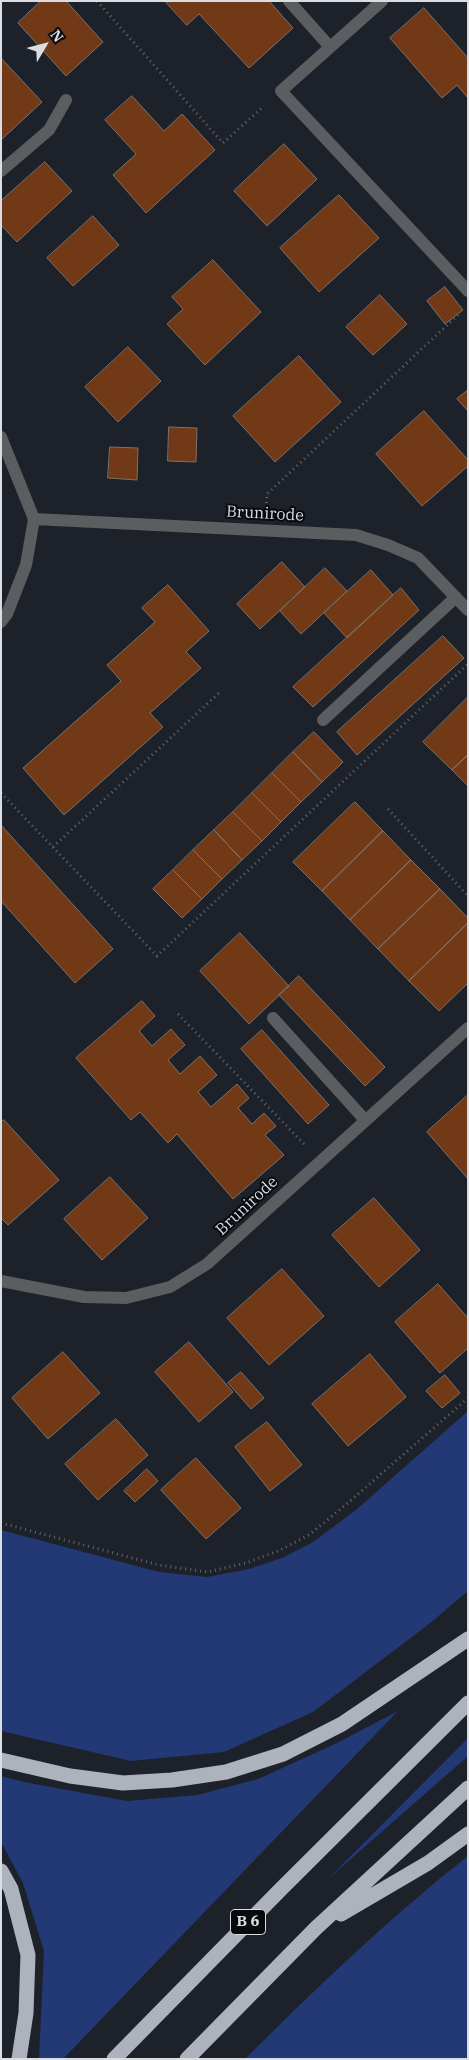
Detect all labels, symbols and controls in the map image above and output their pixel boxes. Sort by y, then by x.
north arrow [20,20,70,70]
text: N [46,26,67,46]
street label: Brunirode [226,502,304,526]
street label: Brunirode [212,1172,282,1240]
road number: B 6 [230,1910,266,1934]

